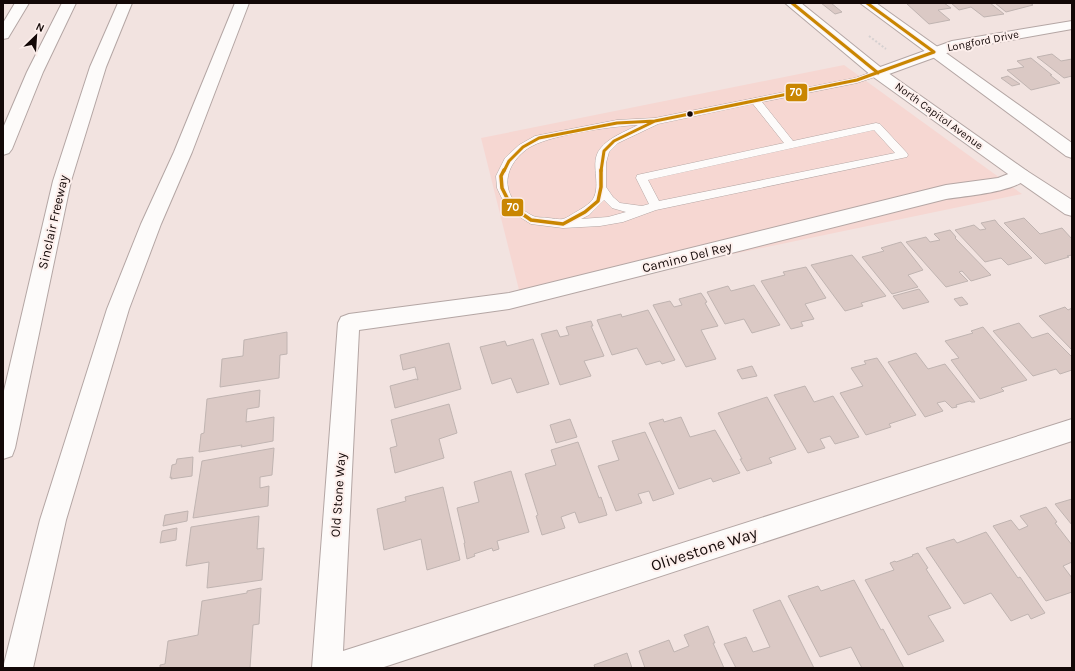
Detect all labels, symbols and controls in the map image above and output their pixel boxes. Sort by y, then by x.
north arrow [16,16,56,56]
text: N [34,20,46,35]
street label: Longford Drive [946,28,1020,54]
street label: North Capitol Avenue [893,80,986,152]
line badge: 70 [785,83,808,102]
text: 70 [790,86,802,99]
unlabelled marker [685,109,695,119]
street label: Sinclair Freeway [35,173,71,271]
line badge: 70 [501,198,524,217]
text: 70 [507,201,519,214]
street label: Camino Del Rey [641,239,733,275]
street label: Old Stone Way [328,452,348,538]
street label: Olivestone Way [648,523,760,575]

